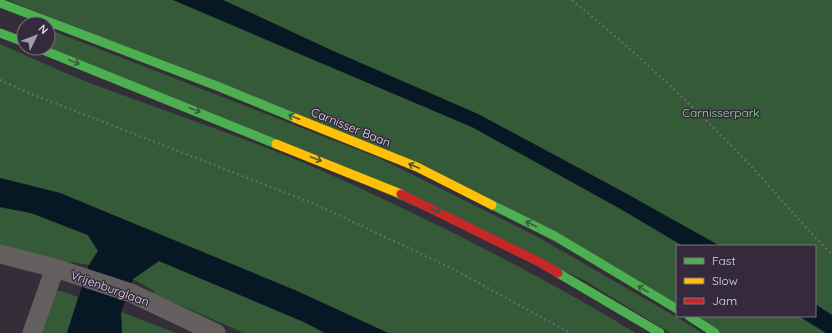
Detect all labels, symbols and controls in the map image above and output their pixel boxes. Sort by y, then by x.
north arrow [16,16,56,56]
text: N [35,21,51,37]
one-way arrow [68,59,80,67]
street label: Carnisser Baan [309,104,393,150]
park label: Carnisserpark [682,105,760,120]
one-way arrow [189,107,201,115]
one-way arrow [288,113,300,121]
one-way arrow [309,156,321,163]
one-way arrow [409,162,421,169]
one-way arrow [429,207,441,215]
one-way arrow [525,220,537,227]
legend [676,245,816,317]
text: Fast [712,253,736,268]
street label: Vrijenburglaan [69,267,151,309]
text: Slow [712,273,738,288]
one-way arrow [637,284,649,292]
text: Jam [712,293,737,308]

